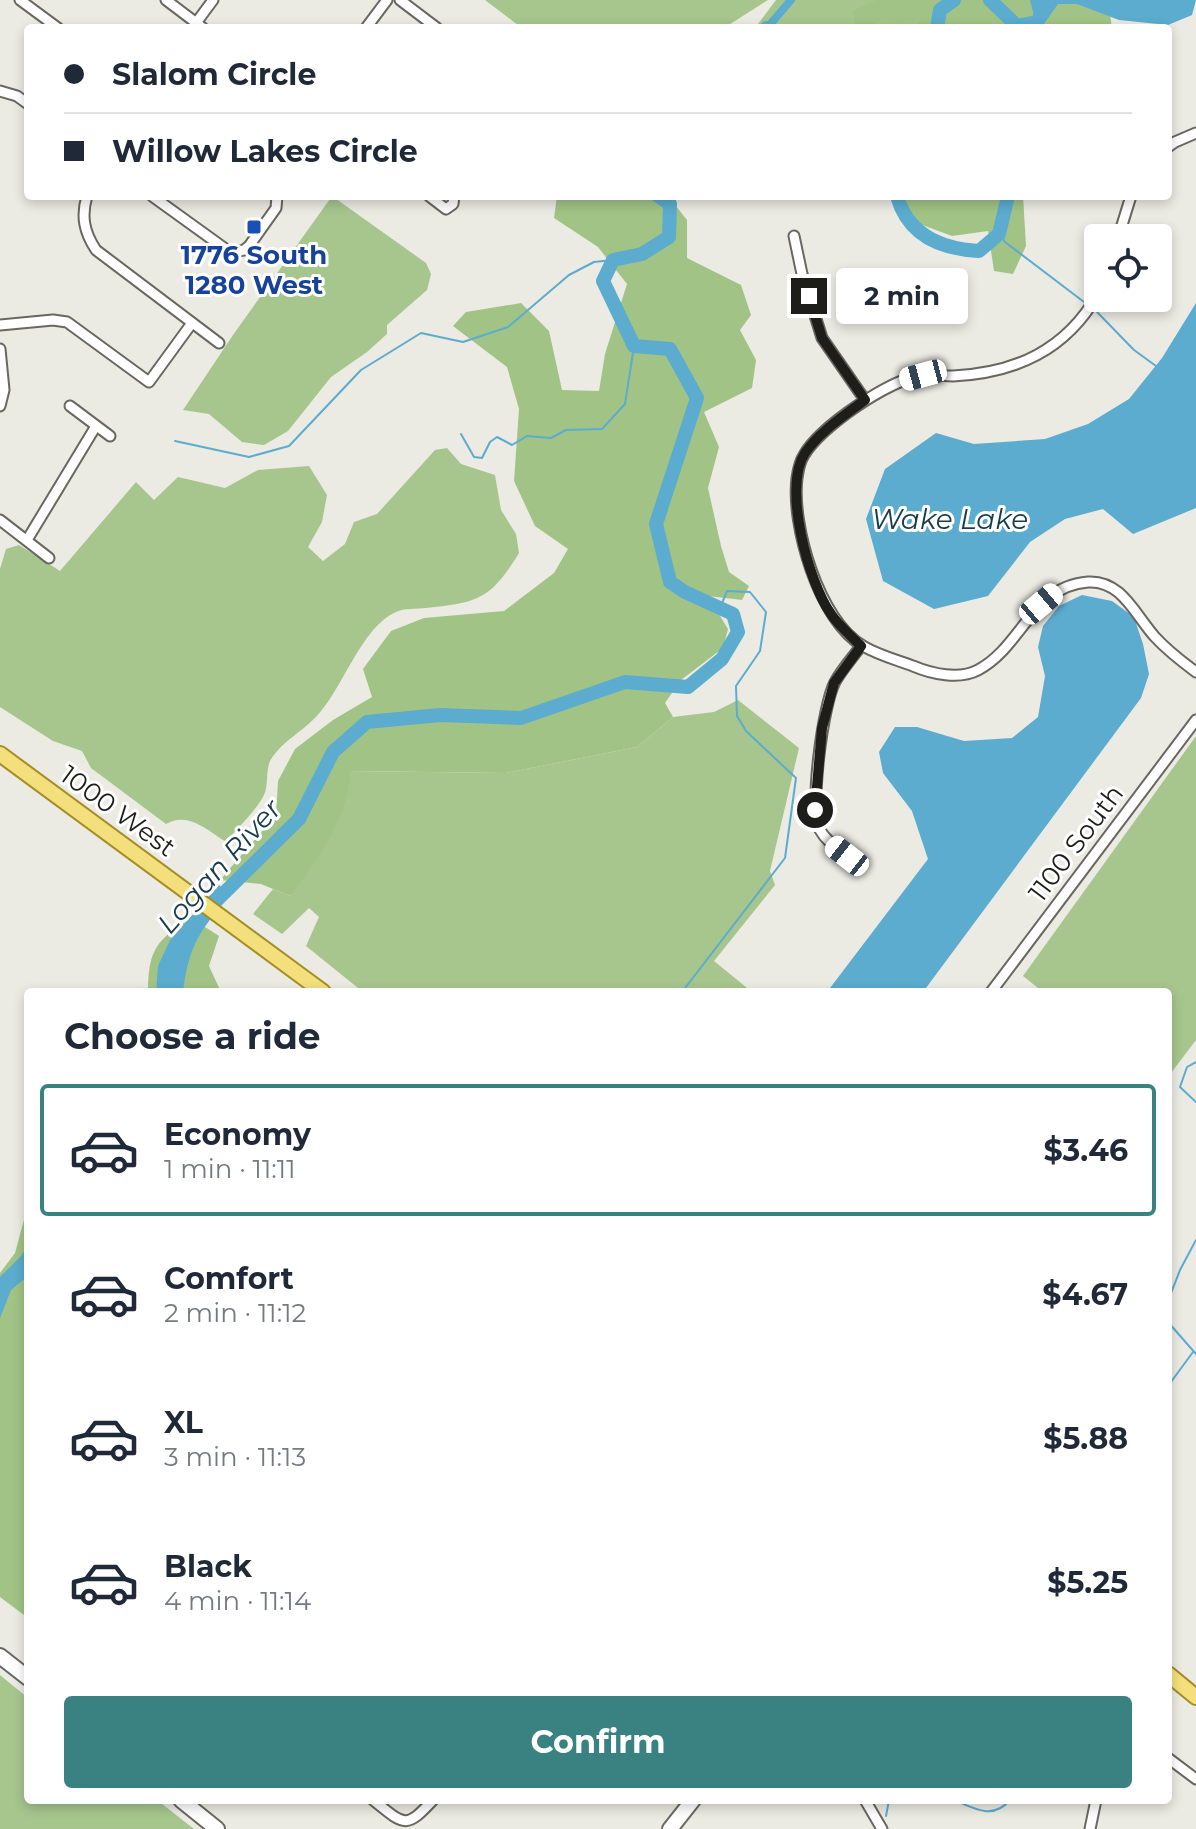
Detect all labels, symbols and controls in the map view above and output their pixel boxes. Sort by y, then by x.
text: Slalom Circle [112,56,316,93]
text: Willow Lakes Circle [112,133,418,170]
marker: 1776 South 1280 West [245,218,263,236]
map controls [1084,224,1172,312]
button: locate [1084,224,1172,312]
place label: 1776 South 1280 West [181,239,327,301]
callout: 2 min [837,268,969,324]
route end [791,278,827,314]
text: 2 min [864,280,940,312]
car [897,357,949,393]
water label: Wake Lake [872,502,1028,536]
car [1015,579,1067,629]
street label: 1000 West [54,759,182,863]
street label: 1100 South [1022,778,1130,908]
water label: Logan River [150,791,289,940]
route start [797,792,833,828]
car [821,832,873,880]
text: Choose a ride [64,1014,321,1058]
icon: car [68,1114,140,1186]
text: Economy [164,1116,311,1153]
text: $3.46 [1044,1132,1128,1169]
text: 1 min · 11:11 [164,1153,296,1185]
icon: car [68,1258,140,1330]
text: Comfort [164,1260,294,1297]
text: $4.67 [1042,1276,1128,1313]
text: 2 min · 11:12 [164,1297,306,1329]
icon: car [68,1402,140,1474]
text: XL [164,1404,203,1441]
text: $5.88 [1043,1420,1128,1457]
text: 3 min · 11:13 [164,1441,306,1473]
icon: car [68,1546,140,1618]
text: Black [164,1548,252,1585]
text: $5.25 [1047,1564,1128,1601]
text: 4 min · 11:14 [164,1585,311,1617]
button: Confirm [64,1696,1132,1788]

